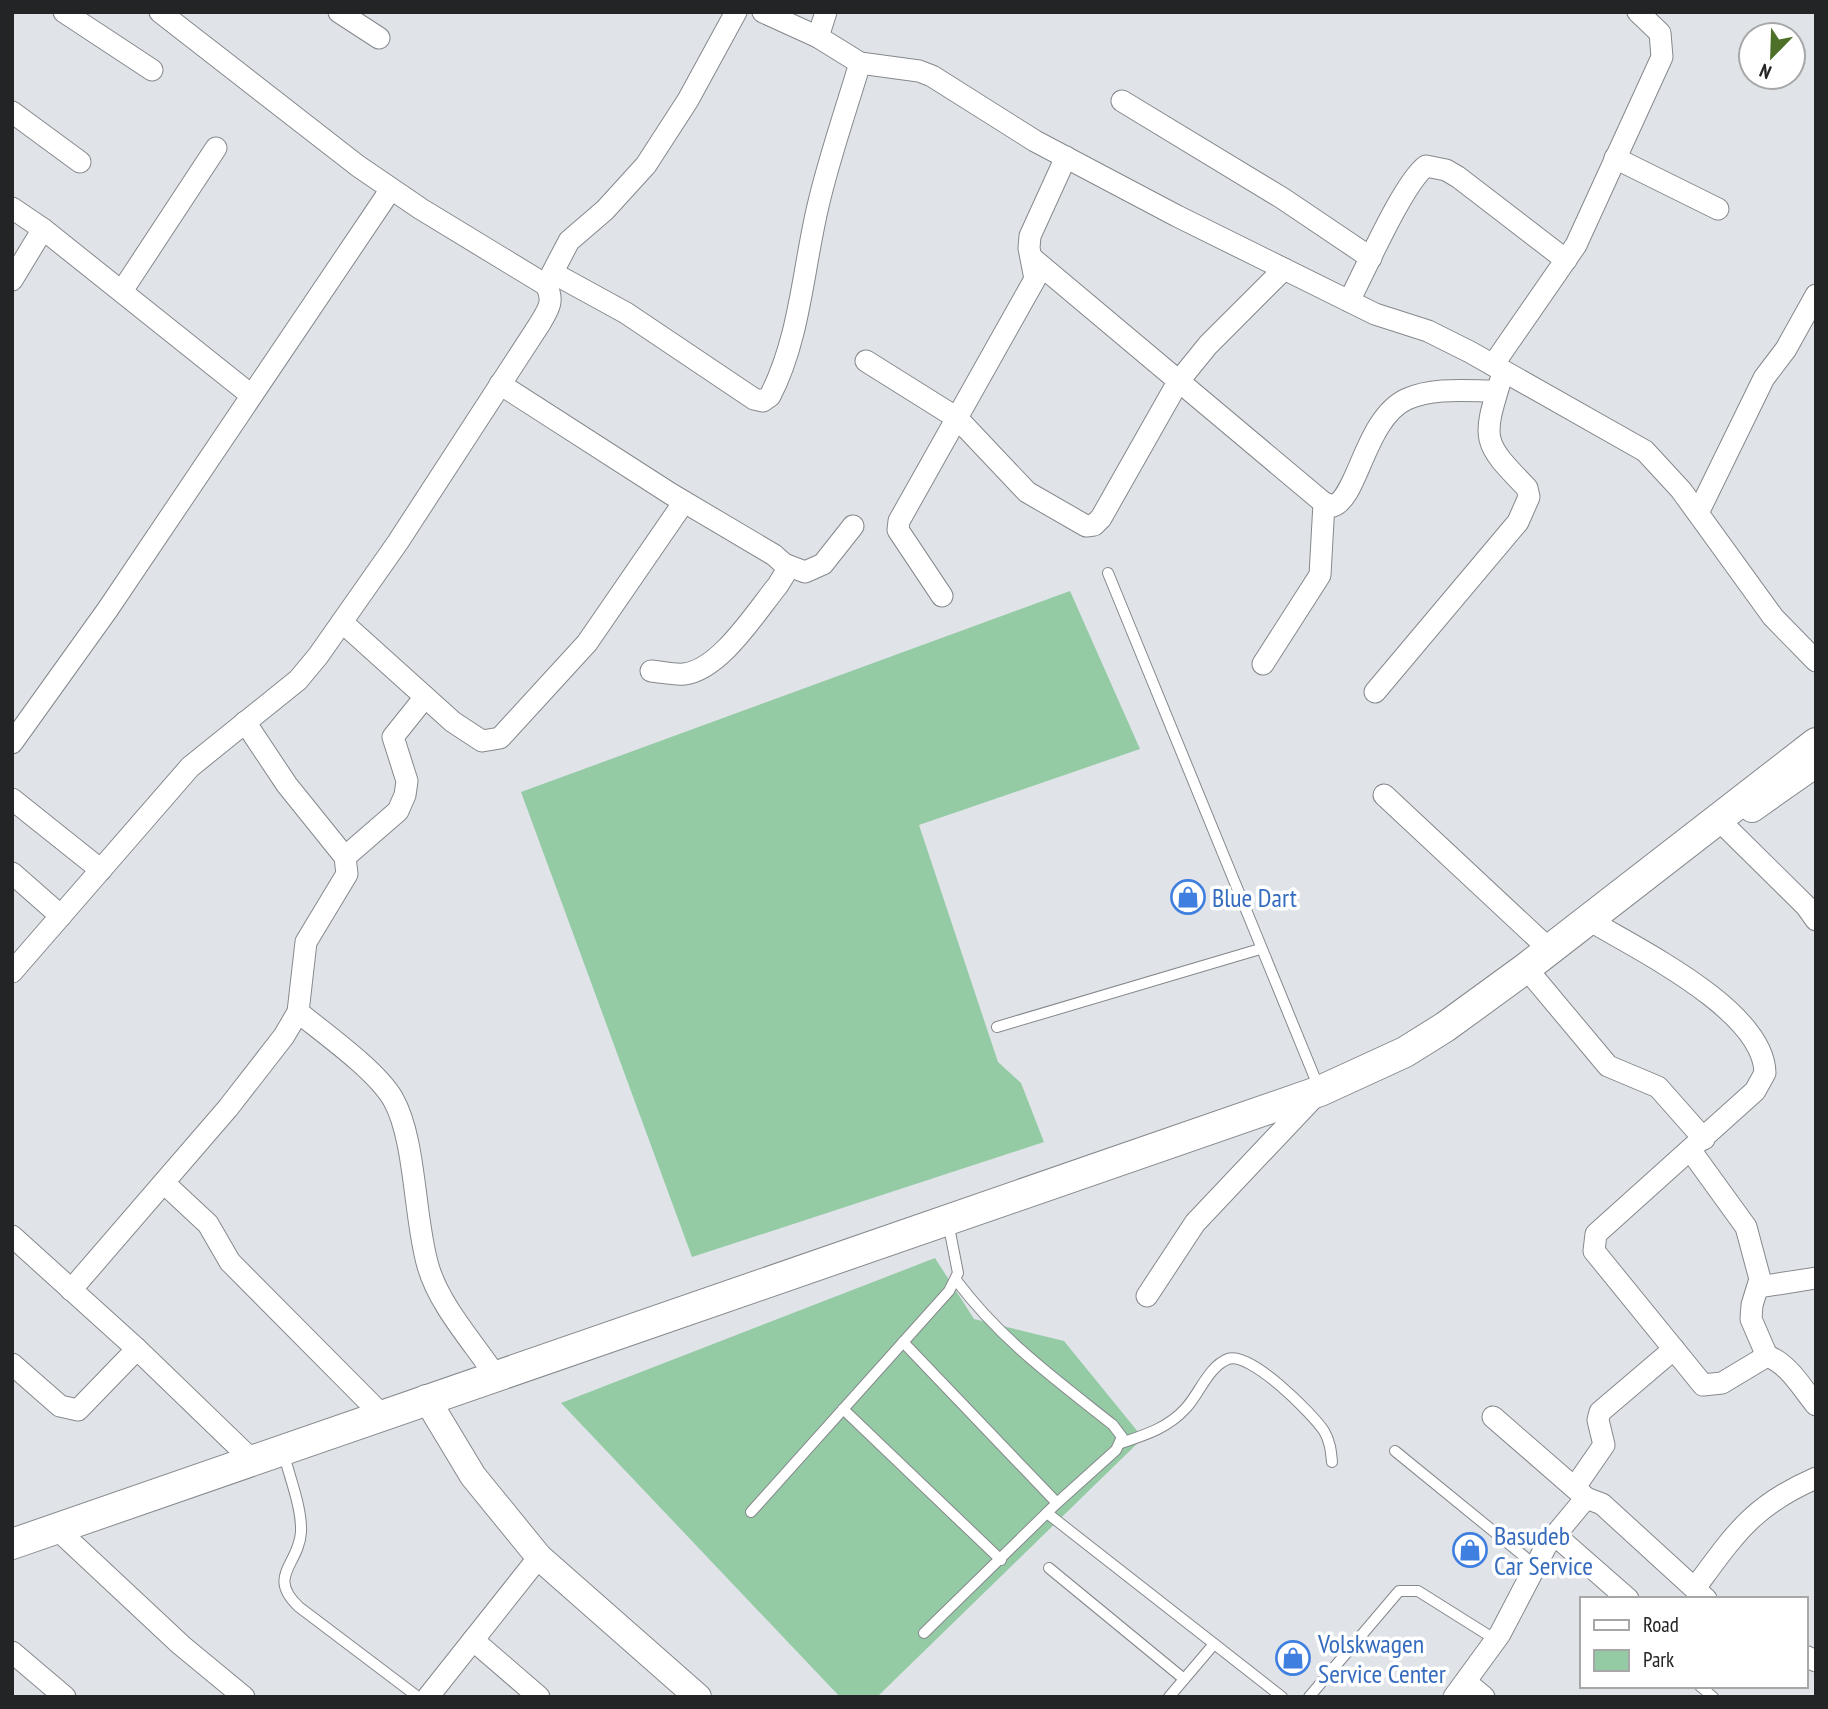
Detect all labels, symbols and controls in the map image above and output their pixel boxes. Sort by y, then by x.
north arrow [1737,21,1807,91]
text: N [1756,59,1775,85]
shop icon: Blue Dart [1169,878,1207,916]
place label: Blue Dart [1212,881,1297,914]
place label: Basudeb Car Service [1494,1519,1593,1582]
shop icon: Basudeb Car Service [1451,1531,1489,1569]
legend [1580,1597,1807,1688]
text: Road [1643,1611,1679,1638]
place label: Volskwagen Service Center [1317,1627,1446,1690]
shop icon: Volskwagen Service Center [1274,1639,1312,1677]
text: Park [1643,1646,1674,1673]

